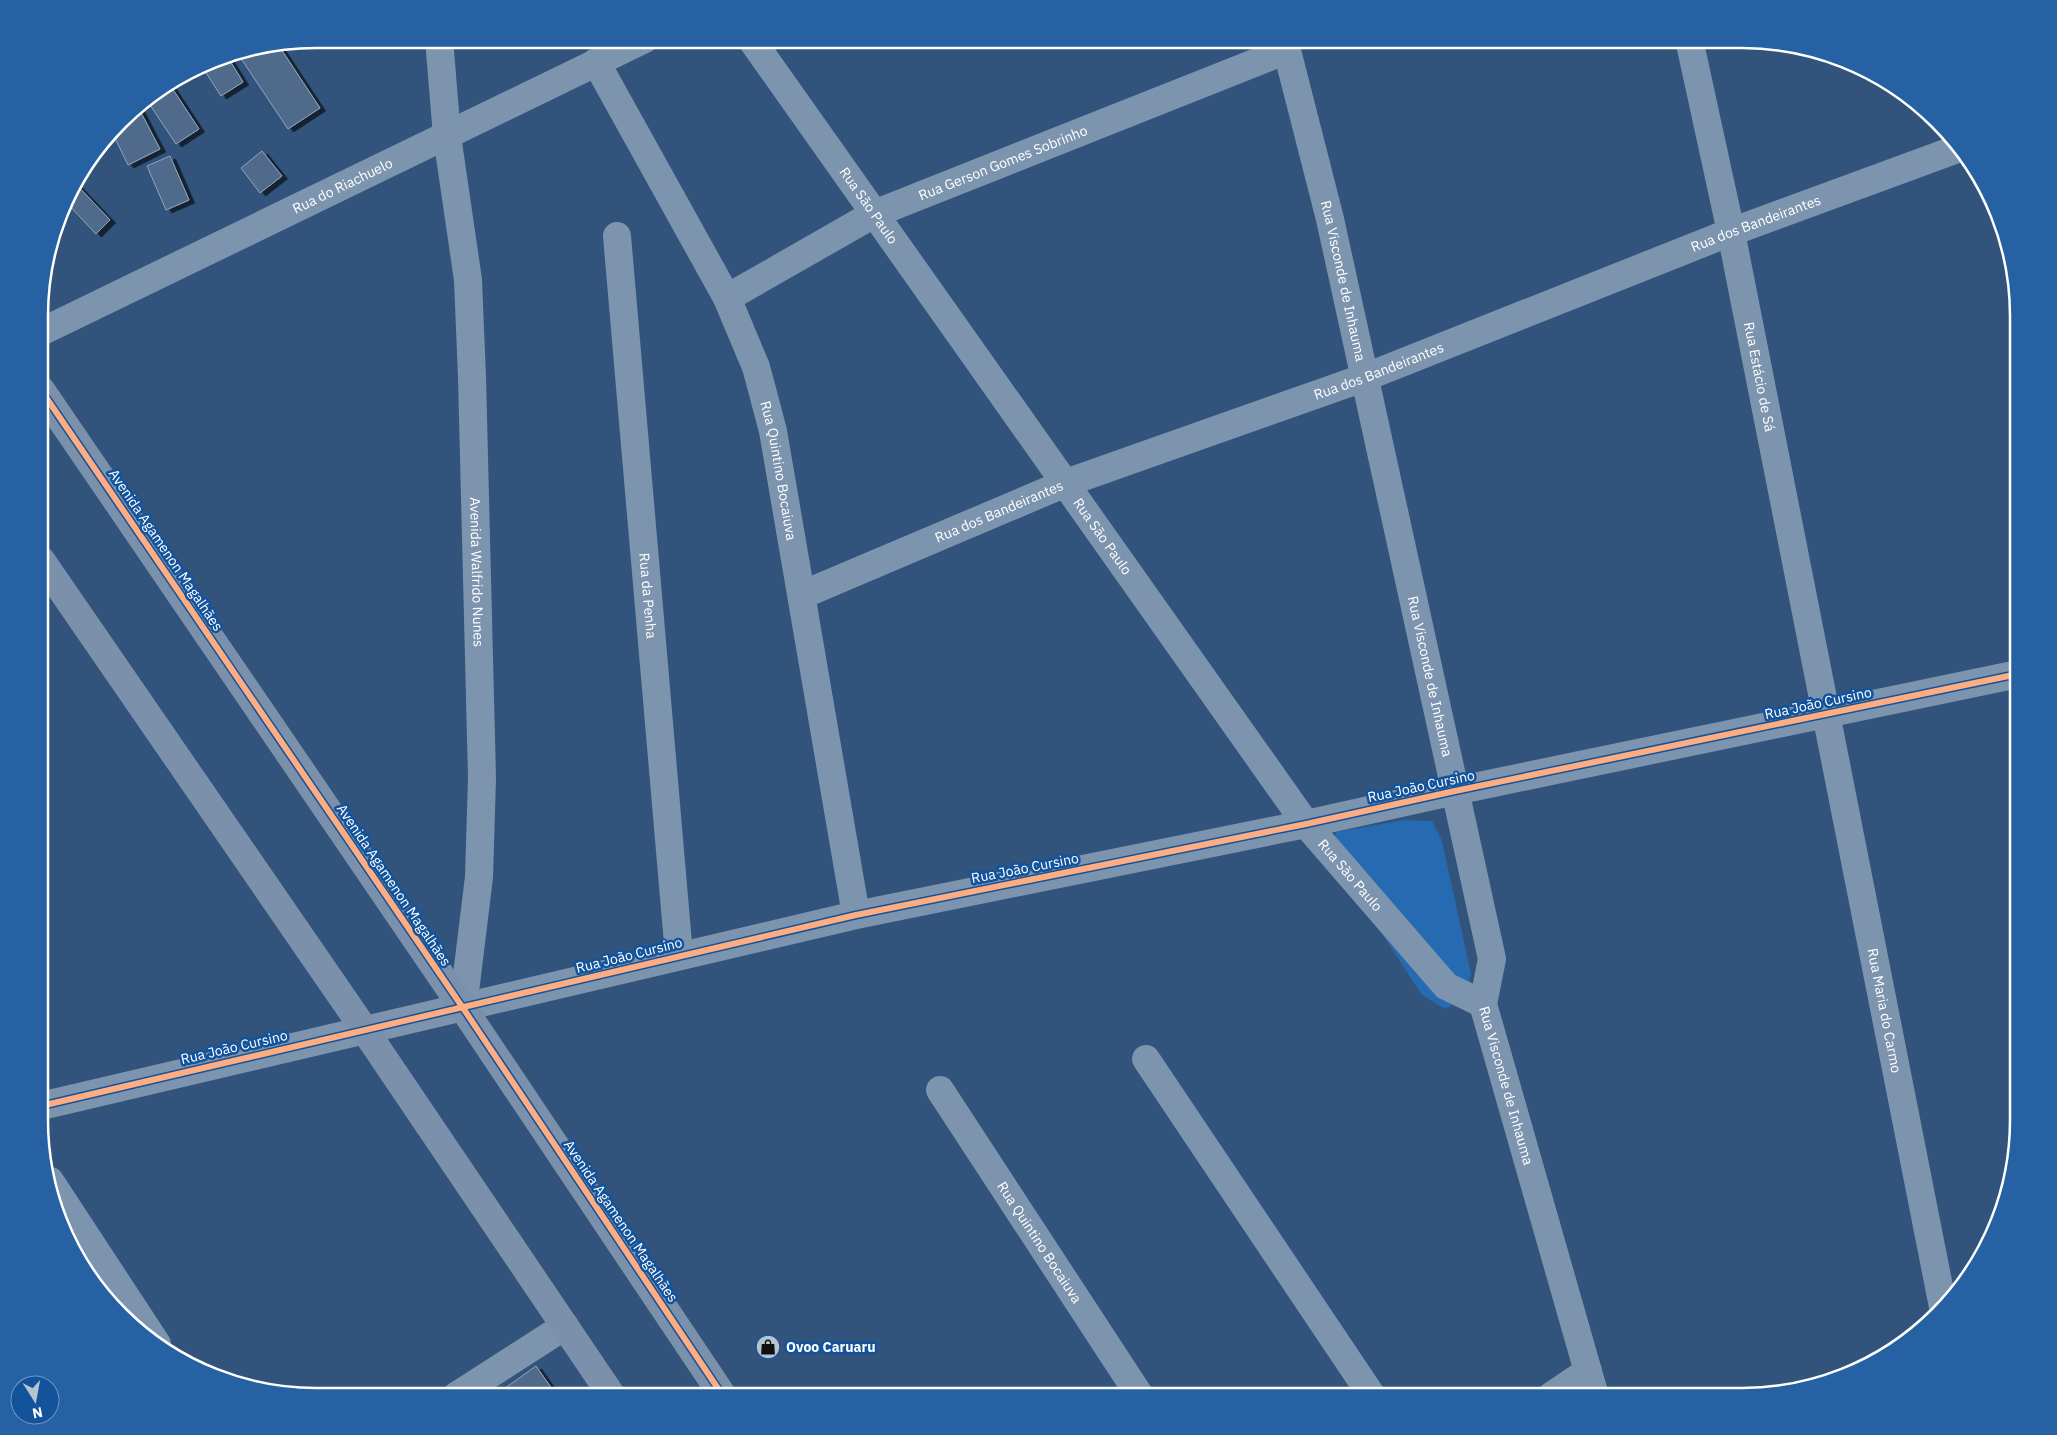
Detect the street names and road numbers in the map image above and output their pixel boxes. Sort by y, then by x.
street label: Rua Gerson Gomes Sobrinho [916,121,1090,204]
street label: Rua do Riachuelo [289,154,396,218]
street label: Rua São Paulo [835,164,902,248]
street label: Rua dos Bandeirantes [1688,191,1824,256]
street label: Rua Visconde de Inhauma [1317,198,1370,363]
street label: Rua Estácio de Sá [1740,320,1779,434]
street label: Rua dos Bandeirantes [1311,338,1446,404]
street label: Rua Quintino Bocaiuva [756,399,801,542]
street label: Avenida Agamenon Magalhães [105,466,227,635]
street label: Rua dos Bandeirantes [932,476,1066,547]
street label: Rua São Paulo [1069,494,1136,578]
street label: Avenida Walfrido Nunes [466,497,488,647]
street label: Rua da Penha [635,552,661,640]
street label: Rua Visconde de Inhauma [1404,594,1457,759]
street label: Rua João Cursino [1763,683,1873,723]
street label: Rua João Cursino [1366,766,1476,806]
street label: Avenida Agamenon Magalhães [333,801,455,970]
street label: Rua São Paulo [1314,835,1387,915]
street label: Rua João Cursino [970,849,1080,887]
street label: Rua João Cursino [574,933,684,977]
street label: Rua Maria do Carmo [1863,947,1906,1075]
street label: Rua Visconde de Inhauma [1475,1004,1538,1167]
street label: Rua João Cursino [179,1026,289,1068]
street label: Avenida Agamenon Magalhães [560,1137,682,1306]
street label: Rua Quintino Bocaiuva [993,1178,1086,1307]

